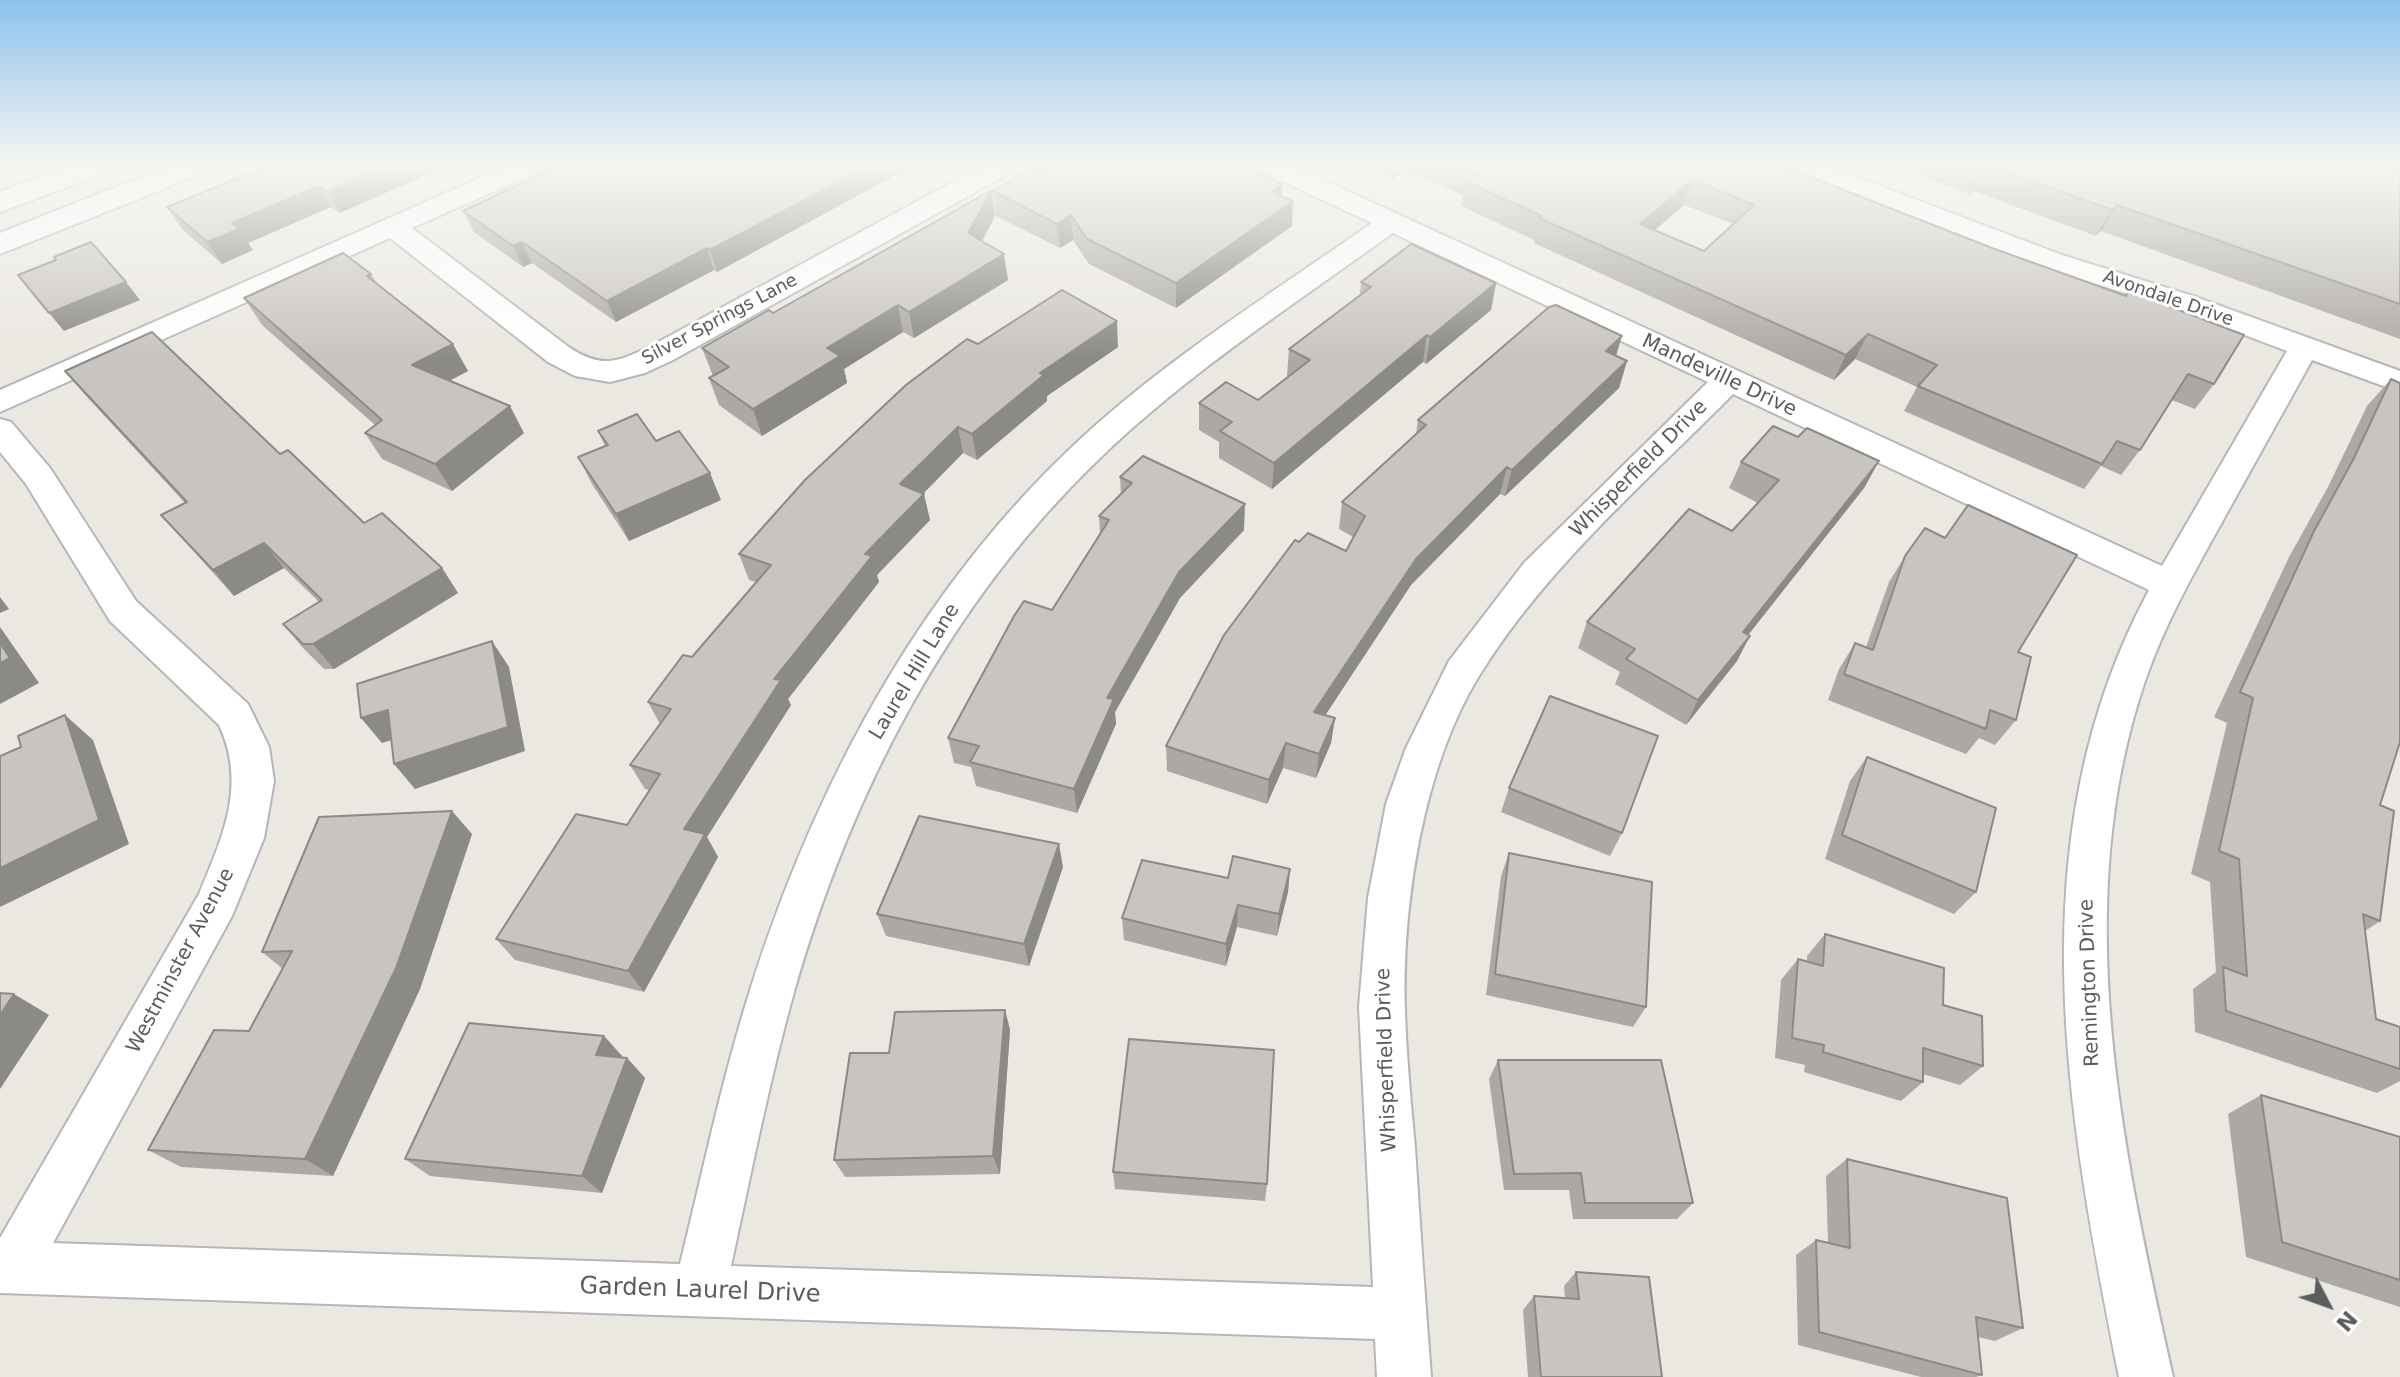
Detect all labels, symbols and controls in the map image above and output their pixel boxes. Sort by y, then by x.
street label: Avondale Drive [2100,267,2236,331]
street label: Silver Springs Lane [639,270,801,370]
street label: Mandeville Drive [1638,330,1800,422]
street label: Whisperfield Drive [1565,395,1713,543]
street label: Laurel Hill Lane [865,600,965,744]
street label: Westminster Avenue [122,864,240,1058]
street label: Remington Drive [2075,899,2105,1067]
street label: Whisperfield Drive [1372,967,1402,1153]
north arrow [2288,1265,2368,1345]
street label: Garden Laurel Drive [579,1272,821,1310]
text: N [2331,1306,2362,1336]

